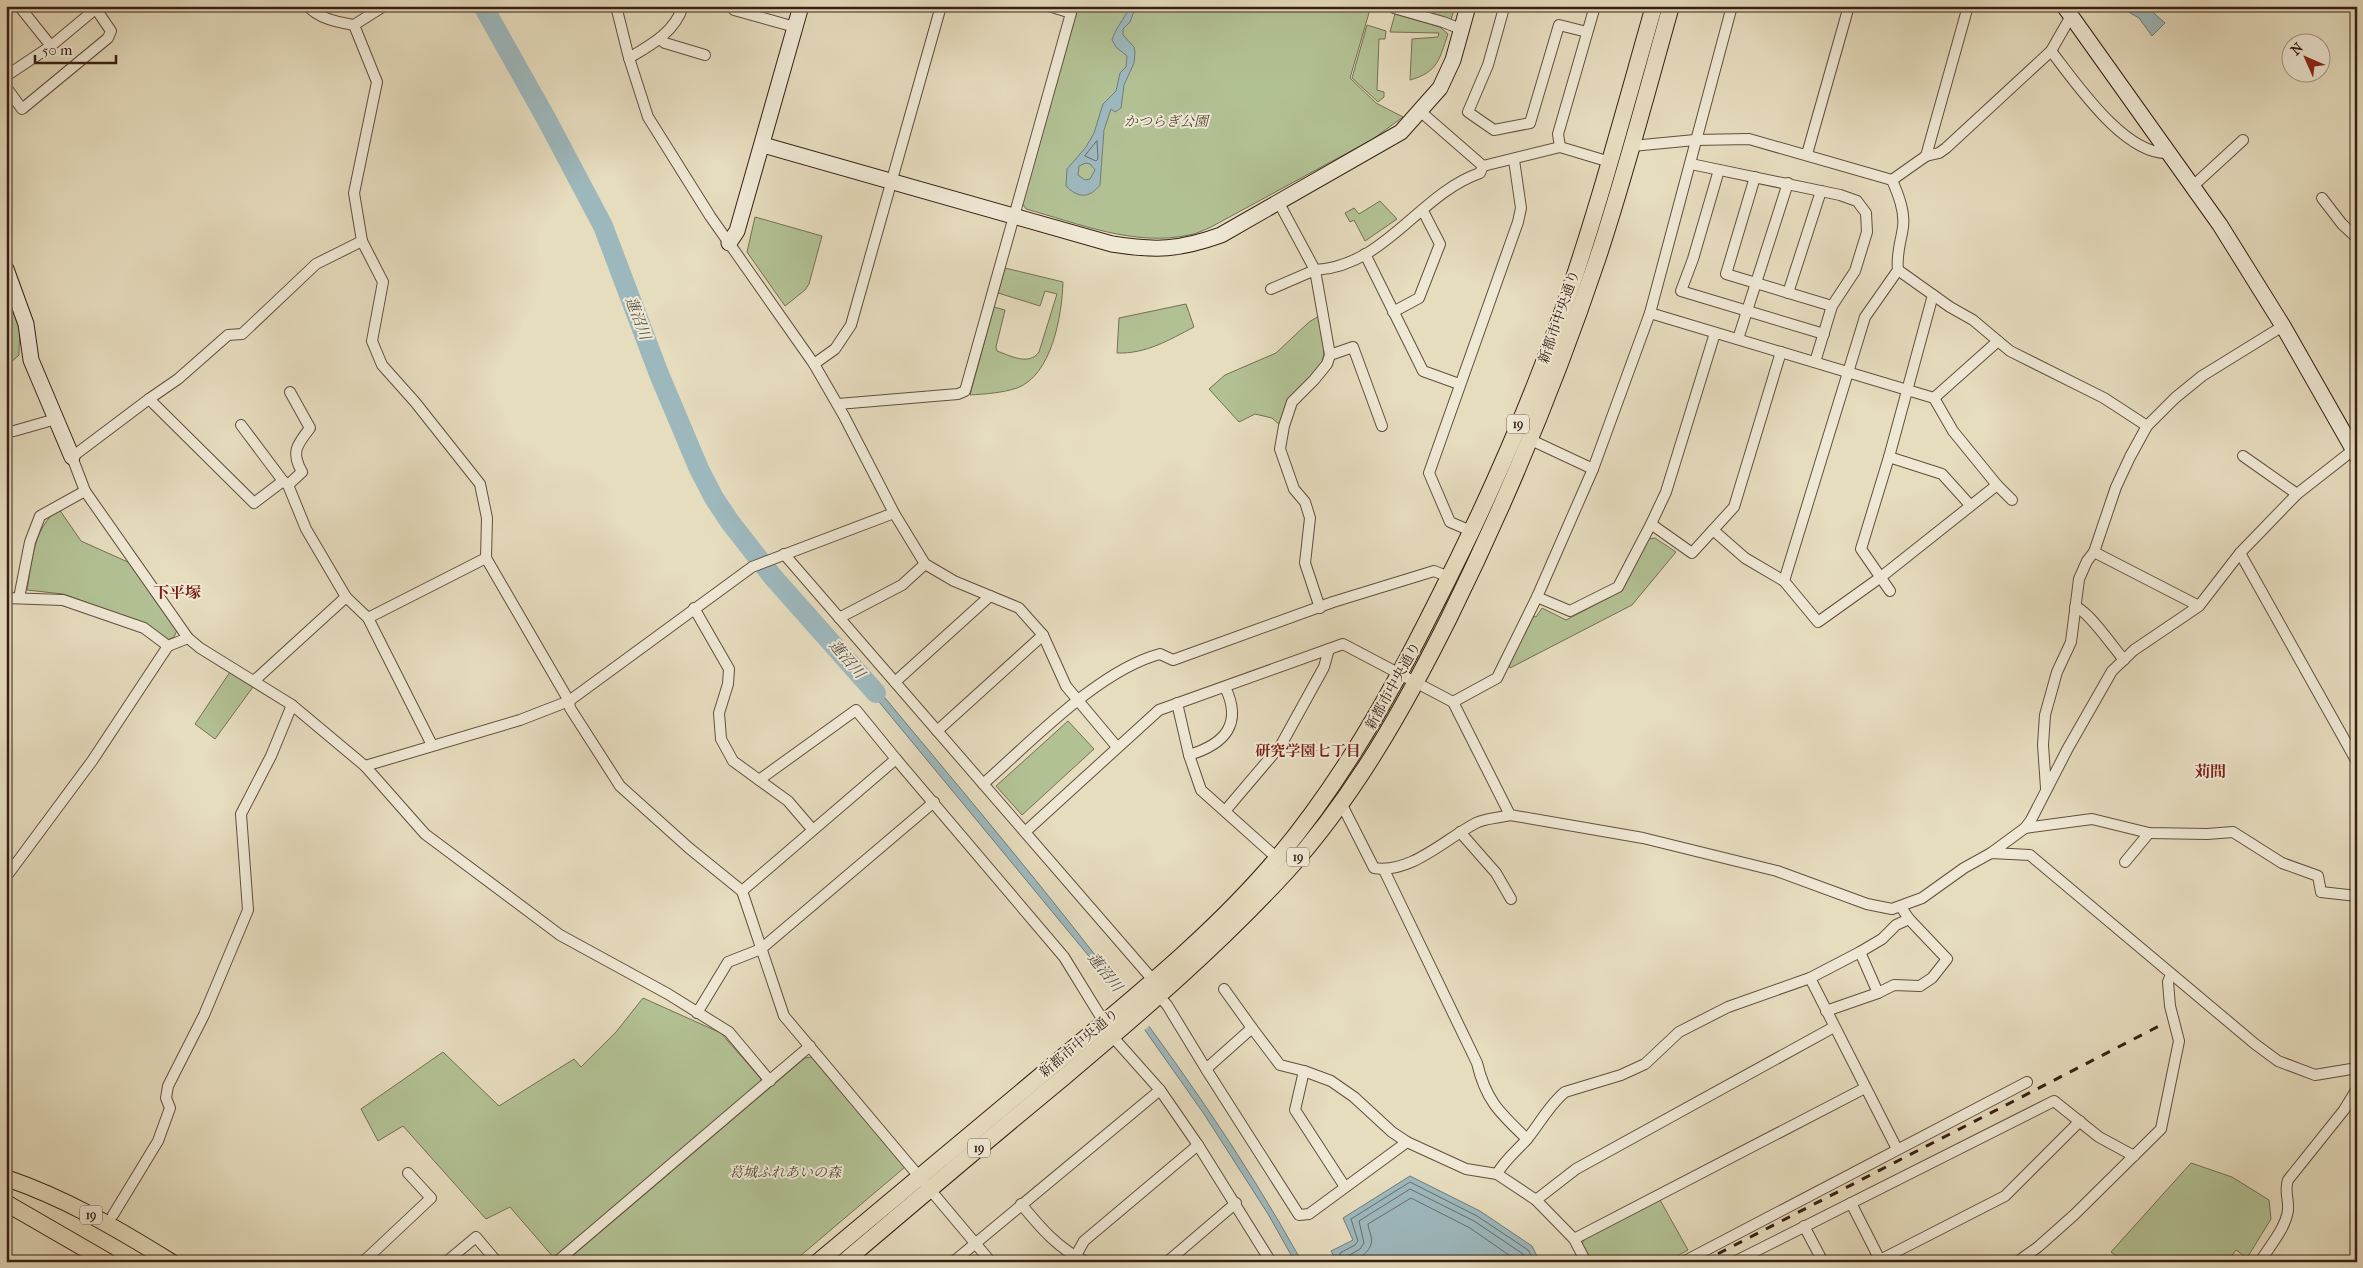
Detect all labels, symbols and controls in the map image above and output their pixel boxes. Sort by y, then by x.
scale bar [35,32,116,64]
north arrow [2280,32,2330,82]
text: N [2287,39,2307,59]
text: 50 m [42,41,73,59]
park label: かつらぎ公園 [1124,113,1210,130]
street label: 新都市中央通り [1535,268,1583,366]
water label: 蓮沼川 [622,294,655,344]
road number: 19 [1507,414,1529,434]
district label: 下平塚 [153,583,201,602]
water label: 蓮沼川 [825,636,870,683]
street label: 新都市中央通り [1362,639,1424,733]
district label: 研究学園七丁目 [1255,742,1361,760]
district label: 苅間 [2194,762,2226,781]
road number: 19 [1287,848,1309,866]
water label: 蓮沼川 [1084,949,1127,997]
street label: 新都市中央通り [1036,1005,1122,1081]
road number: 19 [968,1138,990,1158]
park label: 葛城ふれあいの森 [729,1164,843,1181]
road number: 19 [80,1206,102,1224]

